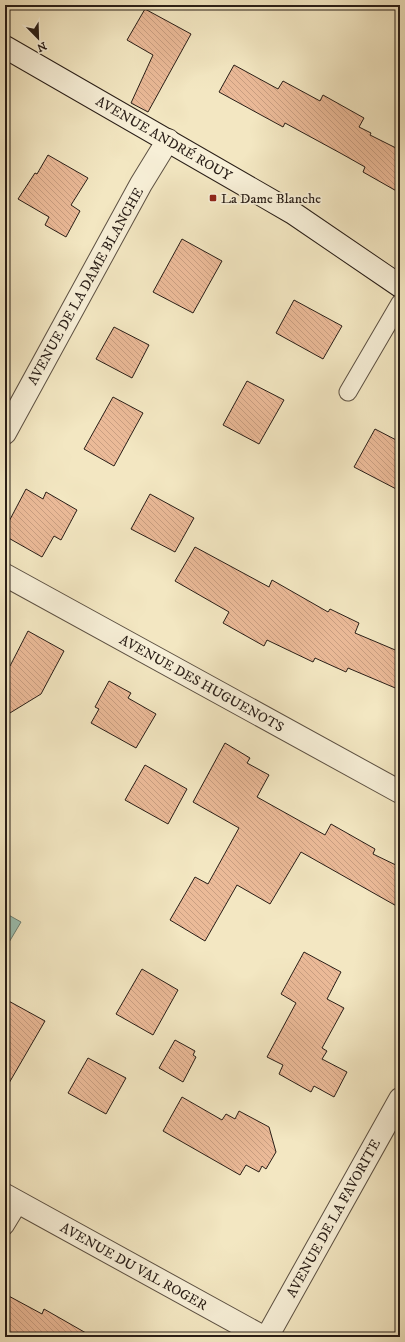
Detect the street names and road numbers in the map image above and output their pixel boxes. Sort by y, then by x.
street label: AVENUE ANDRÉ ROUY [92,93,235,185]
street label: AVENUE DE LA DAME BLANCHE [24,184,148,388]
street label: AVENUE DES HUGUENOTS [116,631,287,737]
street label: AVENUE DE LA FAVORITE [283,1136,385,1301]
street label: AVENUE DU VAL ROGER [57,1219,211,1315]

